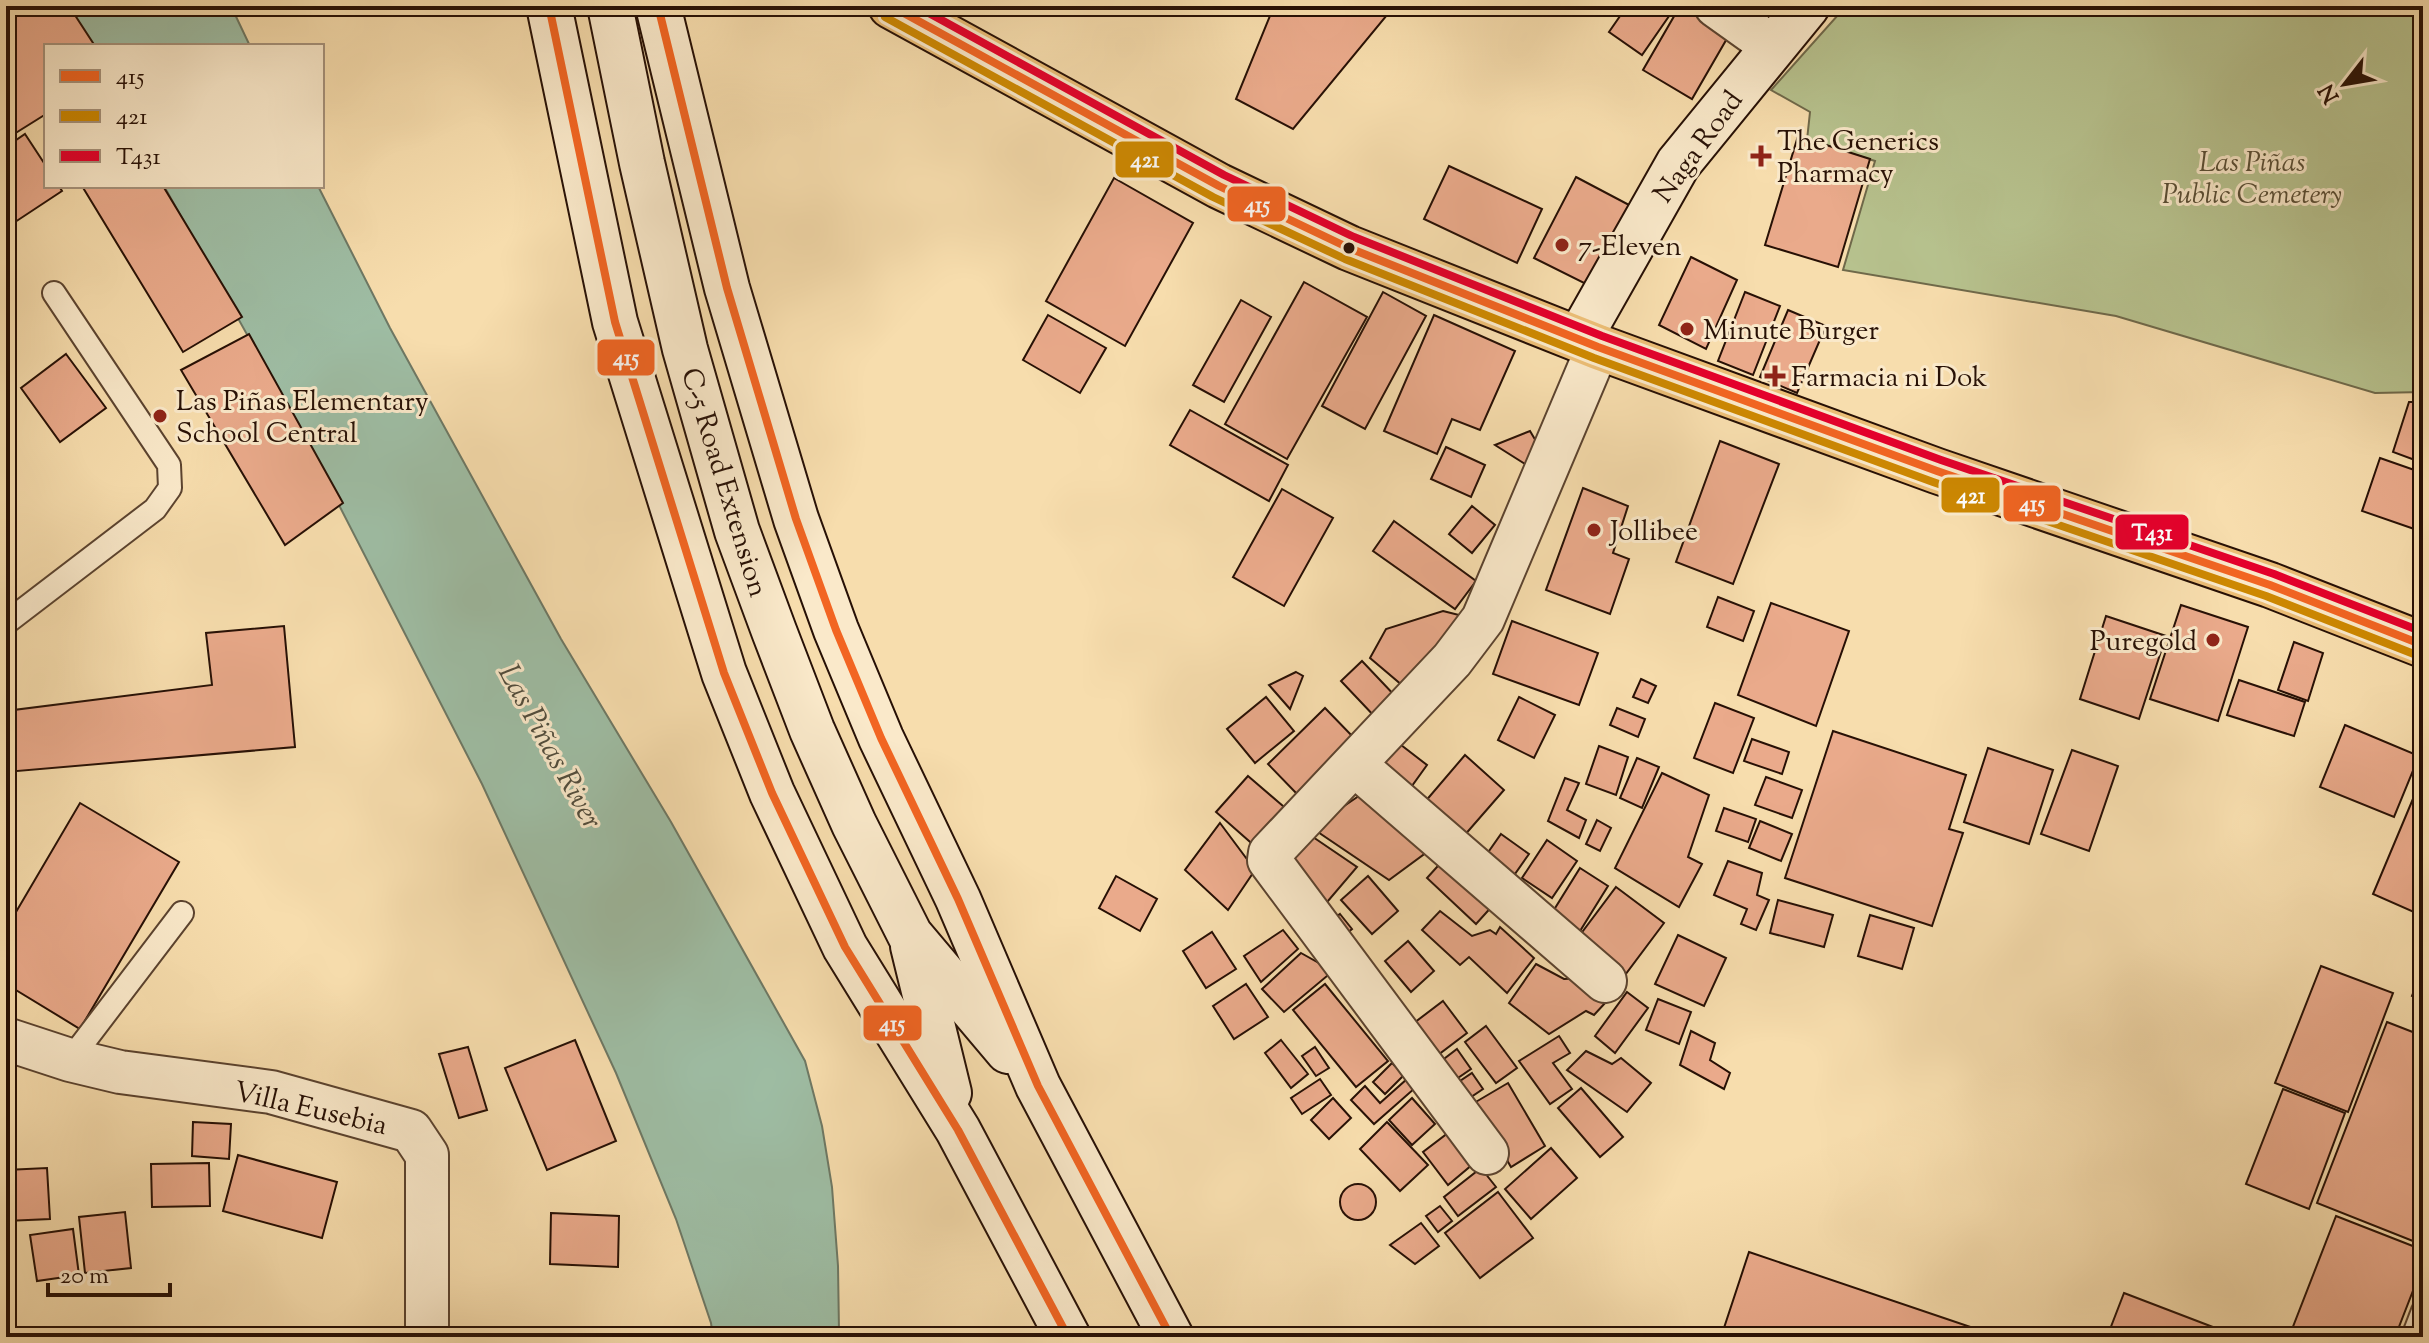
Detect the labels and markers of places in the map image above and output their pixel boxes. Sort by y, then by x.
place label: The Generics Pharmacy [1777,123,1939,195]
marker: The Generics Pharmacy [1752,147,1770,165]
place label: 7-Eleven [1578,228,1682,268]
marker: 7-Eleven [1553,236,1571,254]
unlabelled marker [1341,240,1357,256]
place label: Minute Burger [1703,312,1880,352]
marker: Minute Burger [1678,320,1696,338]
place label: Farmacia ni Dok [1791,359,1987,399]
marker: Farmacia ni Dok [1766,367,1784,385]
place label: Las Piñas Elementary School Central [176,383,429,455]
marker: Las Piñas Elementary School Central [151,407,169,425]
place label: Jollibee [1608,513,1698,553]
marker: Jollibee [1585,521,1603,539]
place label: Puregold [2090,623,2197,663]
marker: Puregold [2204,631,2222,649]

